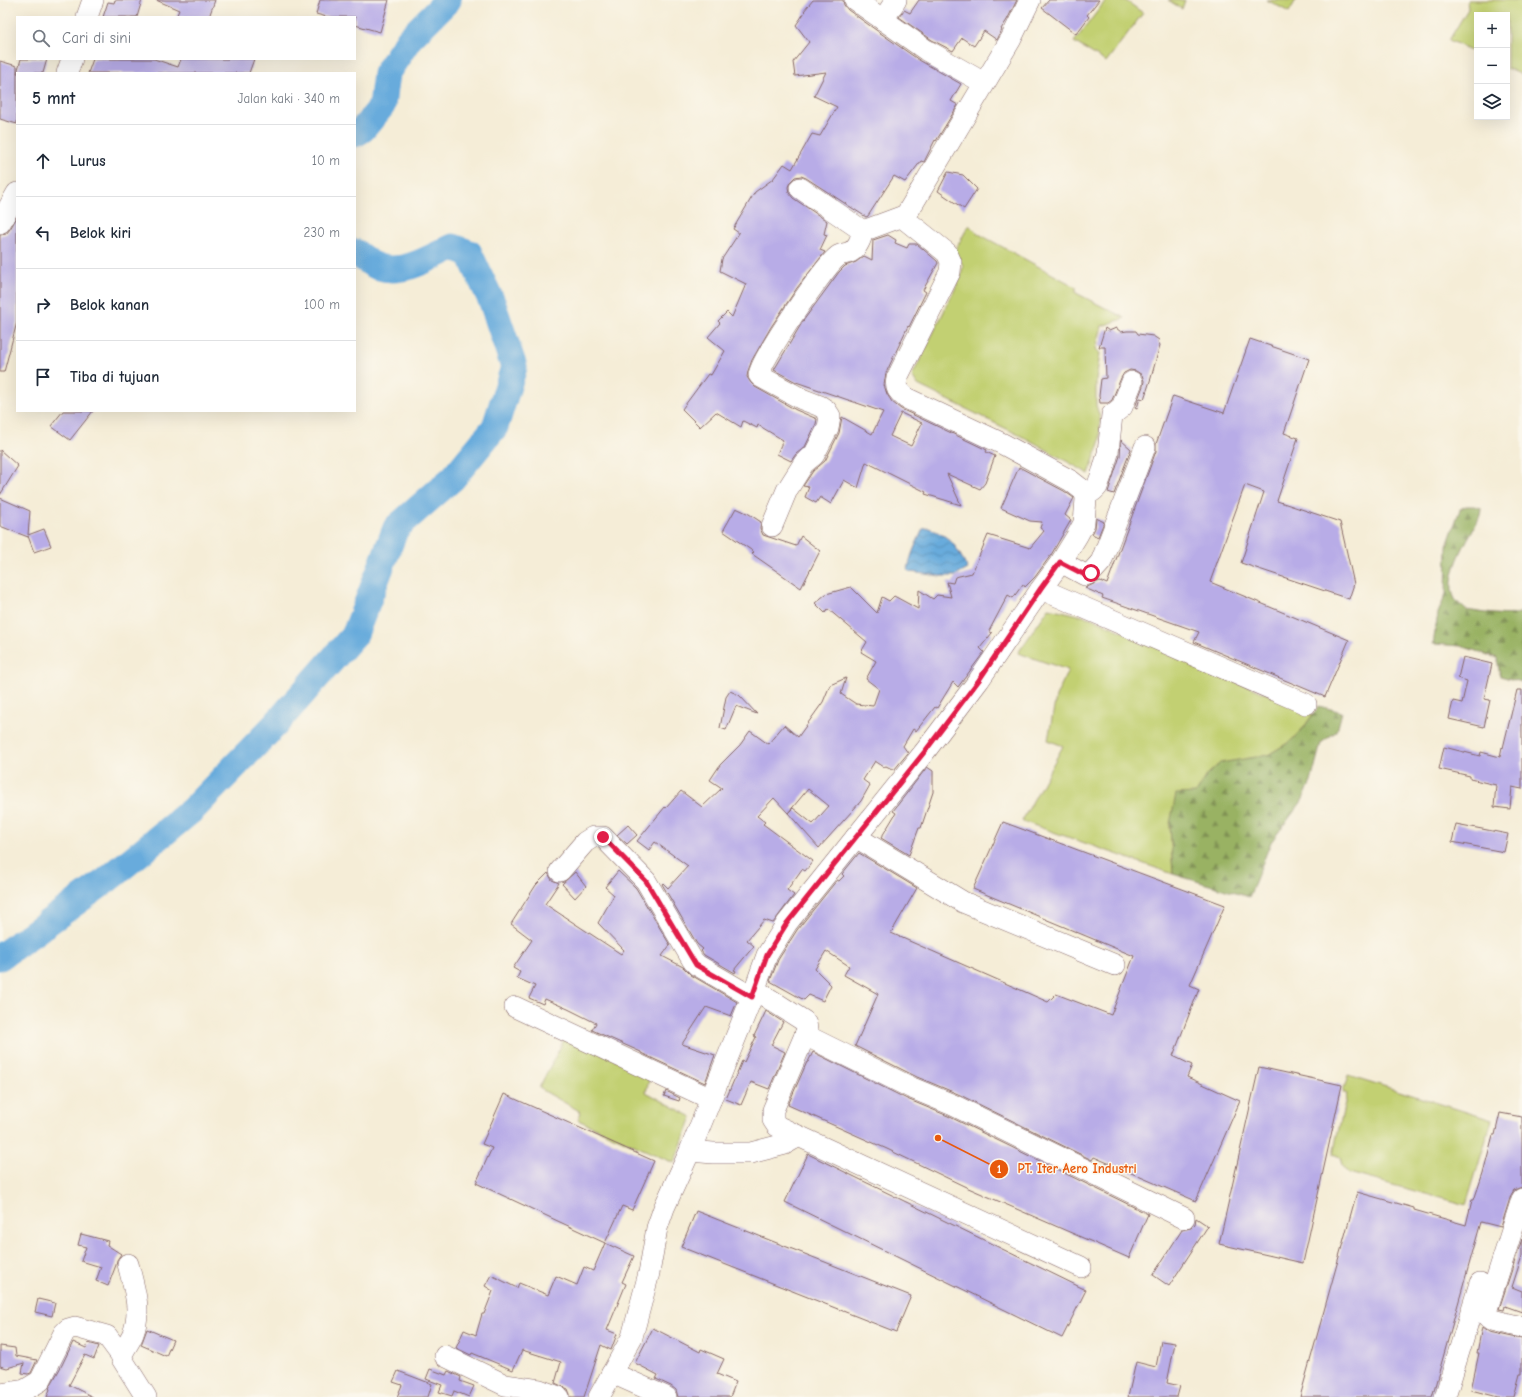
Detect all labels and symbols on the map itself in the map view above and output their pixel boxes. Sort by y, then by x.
route start [1082,564,1100,582]
route end [594,828,612,846]
callout: PT. Iter Aero Industri [989,1156,1144,1181]
text: PT. Iter Aero Industri [1017,1161,1137,1176]
text: 1 [997,1162,1002,1176]

